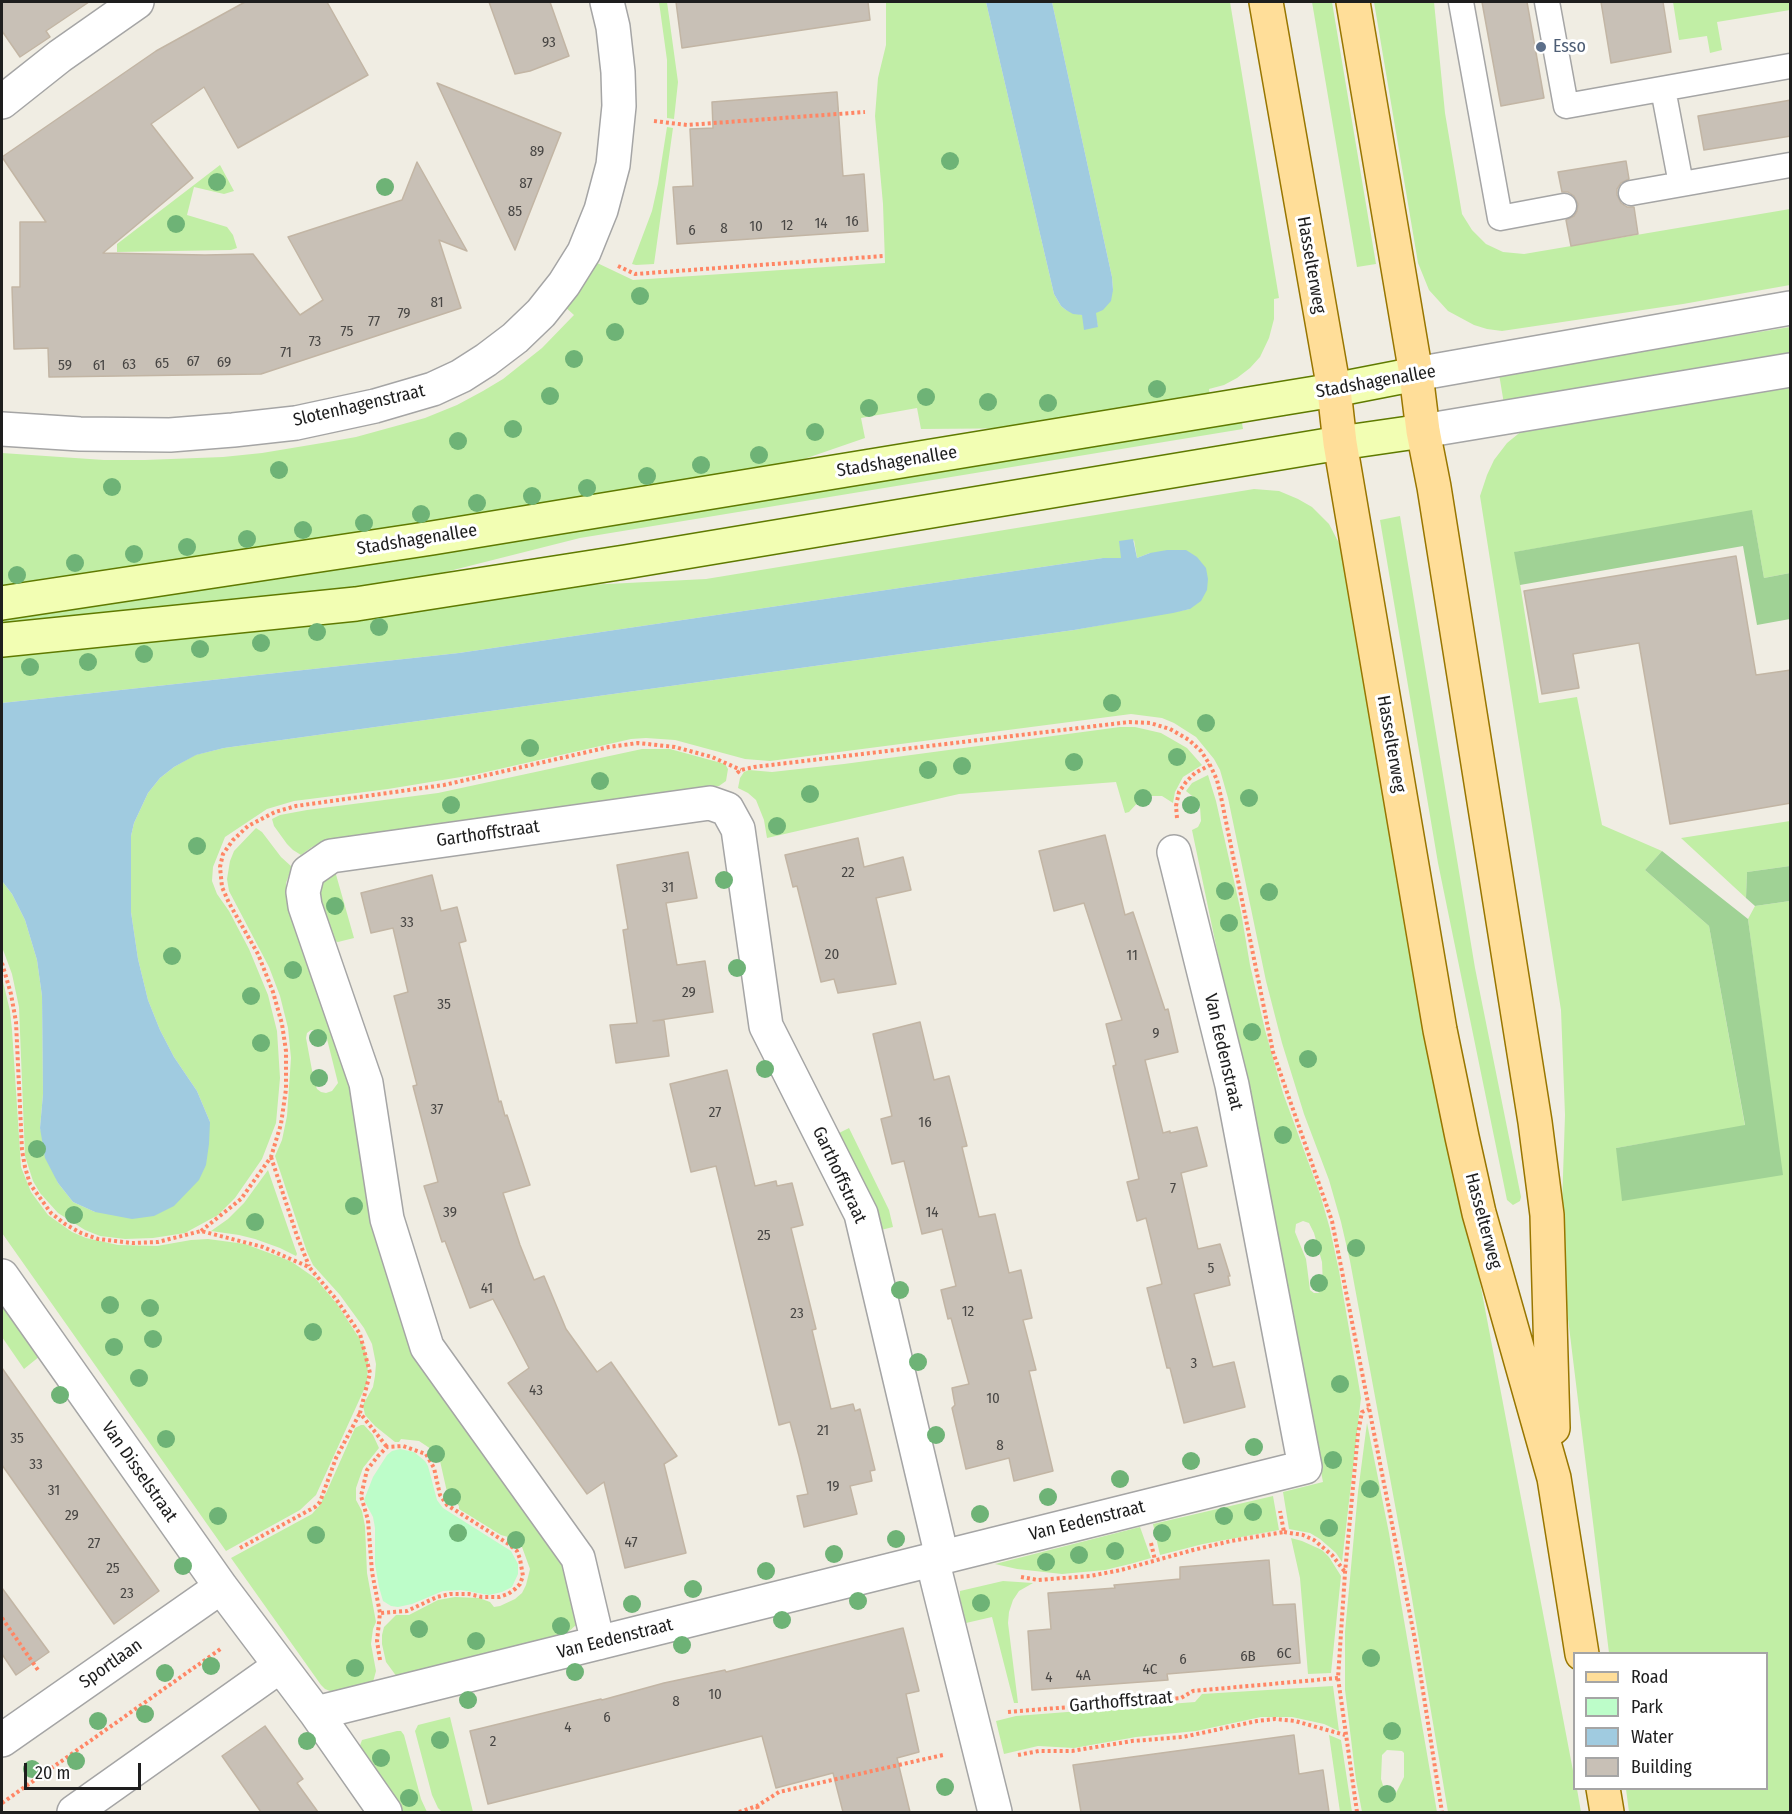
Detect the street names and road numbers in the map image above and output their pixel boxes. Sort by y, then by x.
street label: Hasselterweg [1292,215,1330,315]
street label: Stadshagenallee [1314,361,1438,403]
street label: Slotenhagenstraat [291,380,427,432]
street label: Stadshagenallee [835,442,959,482]
street label: Stadshagenallee [355,520,479,560]
street label: Hasselterweg [1372,694,1410,794]
street label: Garthoffstraat [435,816,541,852]
street label: Van Eedenstraat [1199,992,1247,1112]
street label: Garthoffstraat [807,1123,871,1227]
street label: Hasselterweg [1460,1171,1506,1271]
street label: Van Disselstraat [96,1418,182,1526]
street label: Van Eedenstraat [1027,1496,1147,1546]
street label: Van Eedenstraat [555,1614,675,1664]
street label: Sportlaan [75,1635,147,1693]
street label: Garthoffstraat [1068,1687,1174,1717]

